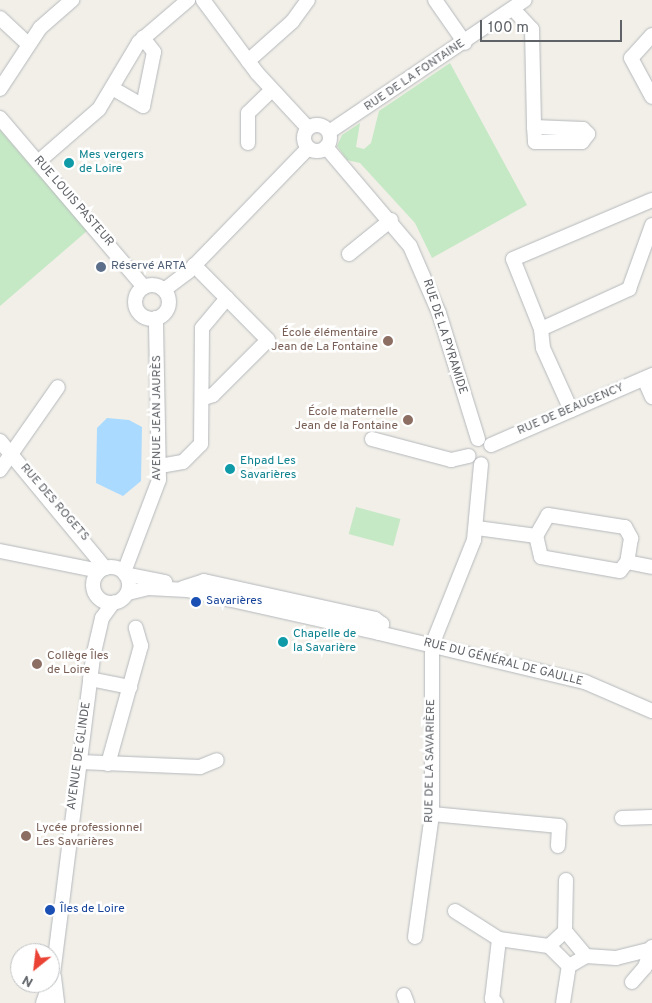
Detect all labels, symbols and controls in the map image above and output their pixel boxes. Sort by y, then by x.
scale bar [482,10,624,42]
text: 100 m [488,19,529,38]
street label: RUE DE LA FONTAINE [362,37,468,115]
place label: Mes vergers de Loire [79,149,144,177]
street label: RUE LOUIS PASTEUR [30,154,116,250]
marker: Mes vergers de Loire [63,157,75,169]
place label: Réservé ARTA [111,260,187,274]
marker: Réservé ARTA [95,261,107,273]
street label: RUE DE LA PYRAMIDE [418,277,470,397]
place label: École élémentaire Jean de La Fontaine [271,327,378,355]
marker: École élémentaire Jean de La Fontaine [382,335,394,347]
street label: AVENUE JEAN JAURÈS [151,355,165,481]
street label: RUE DE BEAUGENCY [515,381,627,439]
place label: École maternelle Jean de la Fontaine [295,406,398,434]
marker: École maternelle Jean de la Fontaine [402,414,414,426]
place label: Ehpad Les Savarières [240,455,296,483]
street label: RUE DES ROGETS [17,461,91,545]
marker: Ehpad Les Savarières [224,463,236,475]
place label: Savarières [206,595,262,609]
marker: Savarières [190,596,202,608]
place label: Chapelle de la Savarière [293,628,356,656]
marker: Chapelle de la Savarière [277,636,289,648]
street label: RUE DU GÉNÉRAL DE GAULLE [422,636,584,690]
place label: Collège Îles de Loire [47,650,109,678]
marker: Collège Îles de Loire [31,658,43,670]
street label: RUE DE LA SAVARIÈRE [423,699,439,823]
street label: AVENUE DE GLINDE [65,701,95,811]
place label: Lycée professionnel Les Savarières [36,822,142,850]
marker: Lycée professionnel Les Savarières [20,830,32,842]
place label: Îles de Loire [60,903,125,917]
marker: Îles de Loire [44,904,56,916]
north arrow [10,943,60,993]
text: N [19,971,36,991]

